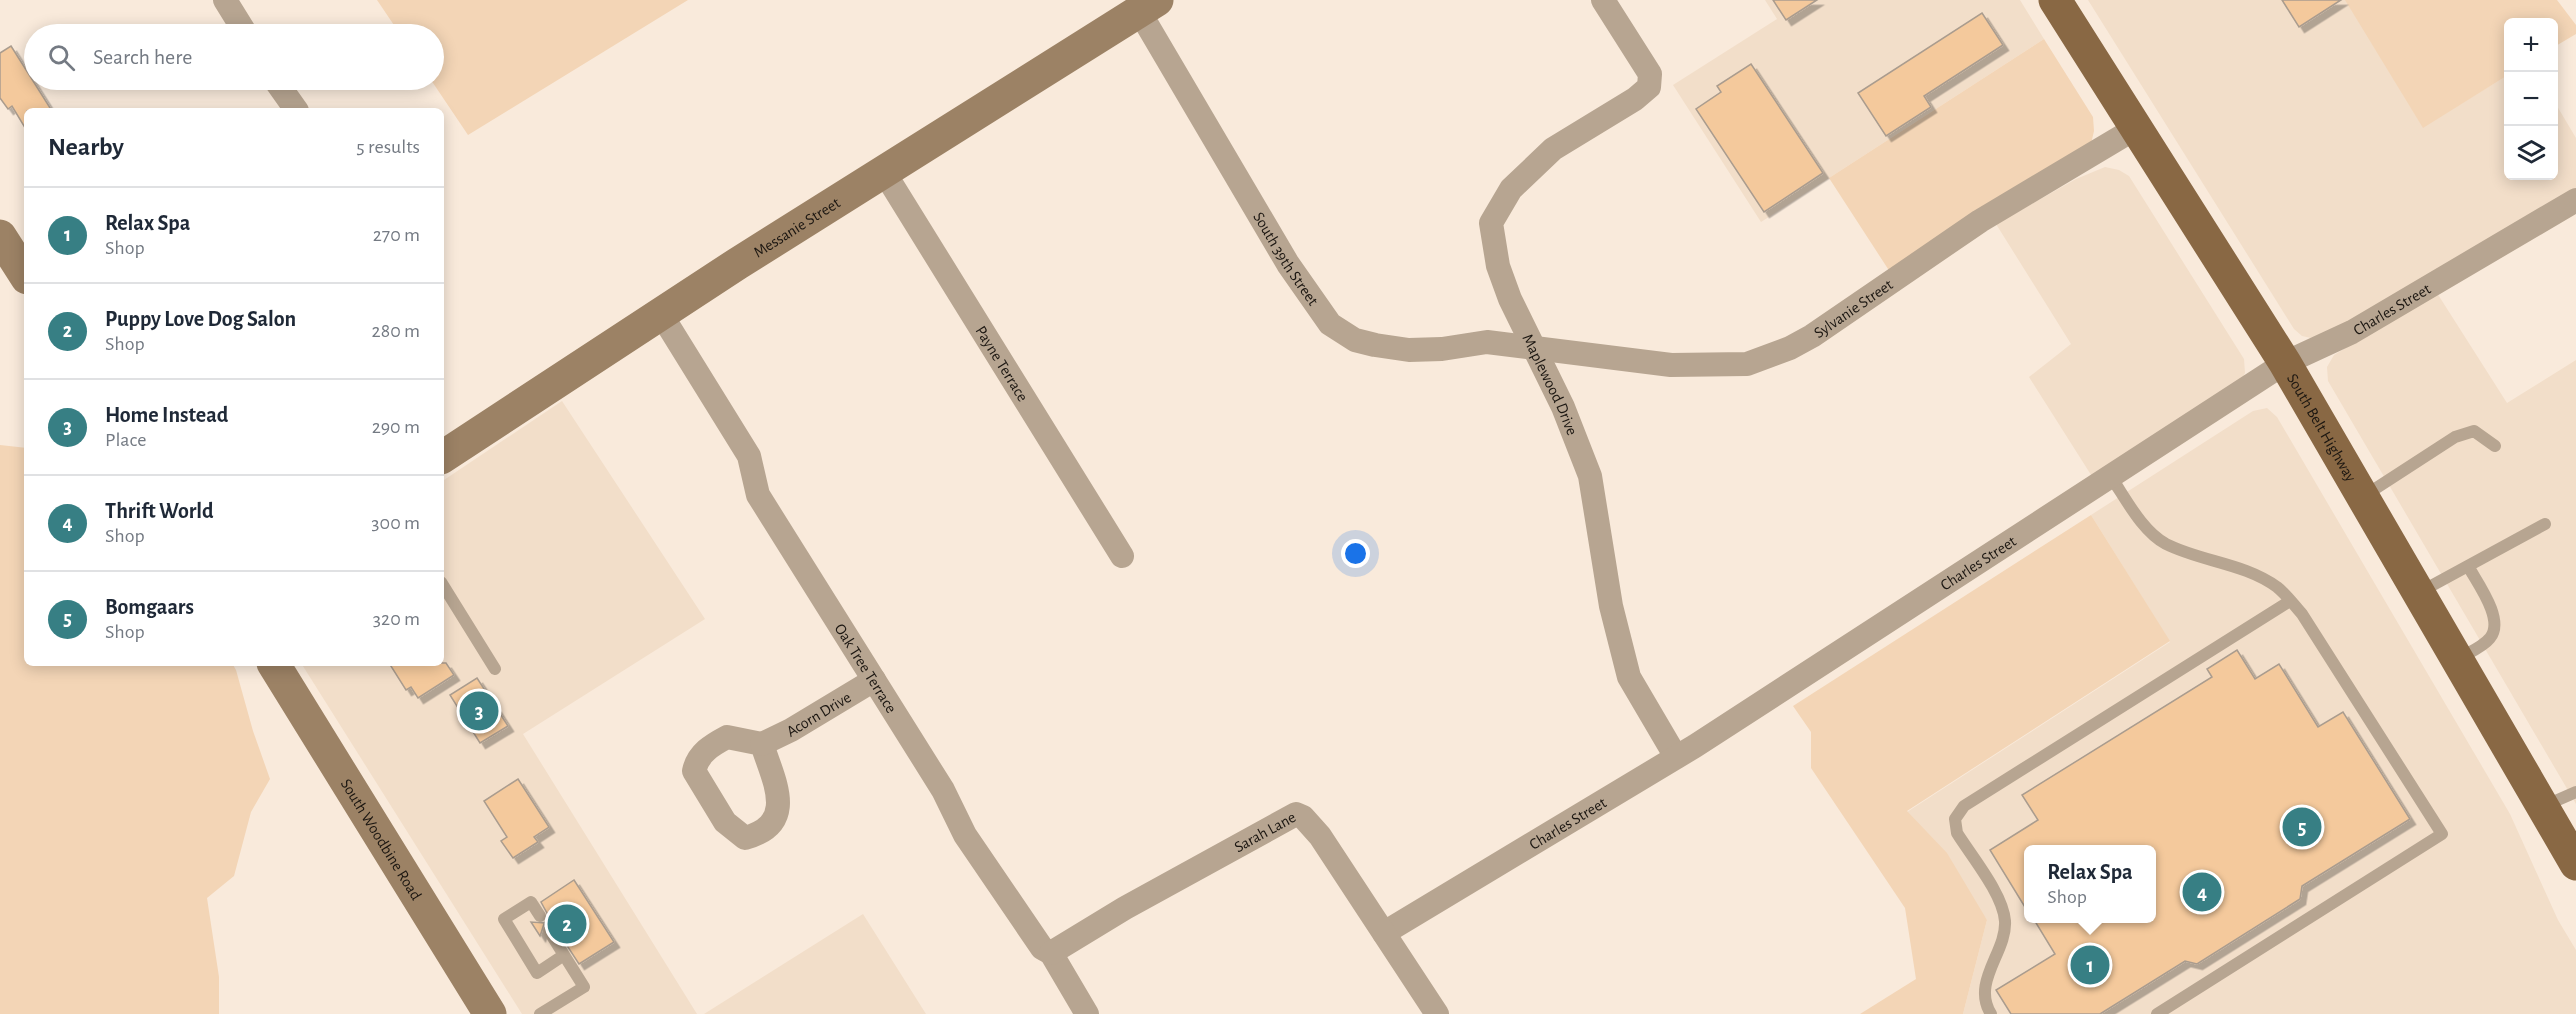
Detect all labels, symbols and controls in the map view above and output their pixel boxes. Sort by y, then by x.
map controls [2504,18,2558,180]
button: + [2504,18,2558,72]
search box [24,24,444,90]
icon: search [45,41,78,74]
text: Search here [93,46,192,68]
button: − [2504,72,2558,126]
button: layers [2504,126,2558,180]
text: Nearby [48,134,124,160]
text: 5 results [356,137,420,157]
street label: Messanie Street [751,195,843,261]
street label: South 39th Street [1250,209,1321,308]
text: Relax Spa [105,212,190,234]
text: 1 [64,225,71,245]
text: 270 m [373,225,420,245]
text: Shop [105,238,145,258]
street label: Sylvanie Street [1811,276,1896,341]
street label: Charles Street [2351,281,2433,338]
text: Puppy Love Dog Salon [105,308,296,330]
text: 2 [63,321,72,341]
text: 280 m [372,321,420,341]
street label: Payne Terrace [972,323,1031,404]
street label: Maplewood Drive [1519,332,1580,438]
text: Shop [105,334,145,354]
street label: South Belt Highway [2284,371,2359,485]
text: Home Instead [105,404,228,426]
text: 3 [63,417,72,437]
text: 290 m [372,417,420,437]
text: Place [105,430,146,450]
text: Thrift World [105,500,214,522]
text: 4 [62,513,73,533]
text: 300 m [371,513,420,533]
text: Shop [105,526,145,546]
street label: Charles Street [1938,533,2019,594]
your location [1341,539,1370,568]
text: Bomgaars [105,596,194,618]
text: 5 [63,609,72,629]
text: 320 m [373,609,420,629]
street label: Oak Tree Terrace [832,621,899,716]
text: Shop [105,622,145,642]
pin: 3 [460,688,498,734]
street label: Acorn Drive [784,689,854,740]
street label: South Woodbine Road [338,776,424,903]
street label: Charles Street [1527,794,1609,853]
pin: 5 [2282,804,2322,850]
street label: Sarah Lane [1232,809,1299,855]
popup [2024,845,2156,923]
text: Relax Spa [2047,861,2133,883]
pin: 4 [2182,870,2222,914]
text: Shop [2047,887,2087,907]
pin: 2 [548,902,586,946]
pin: 1 [2070,942,2110,988]

